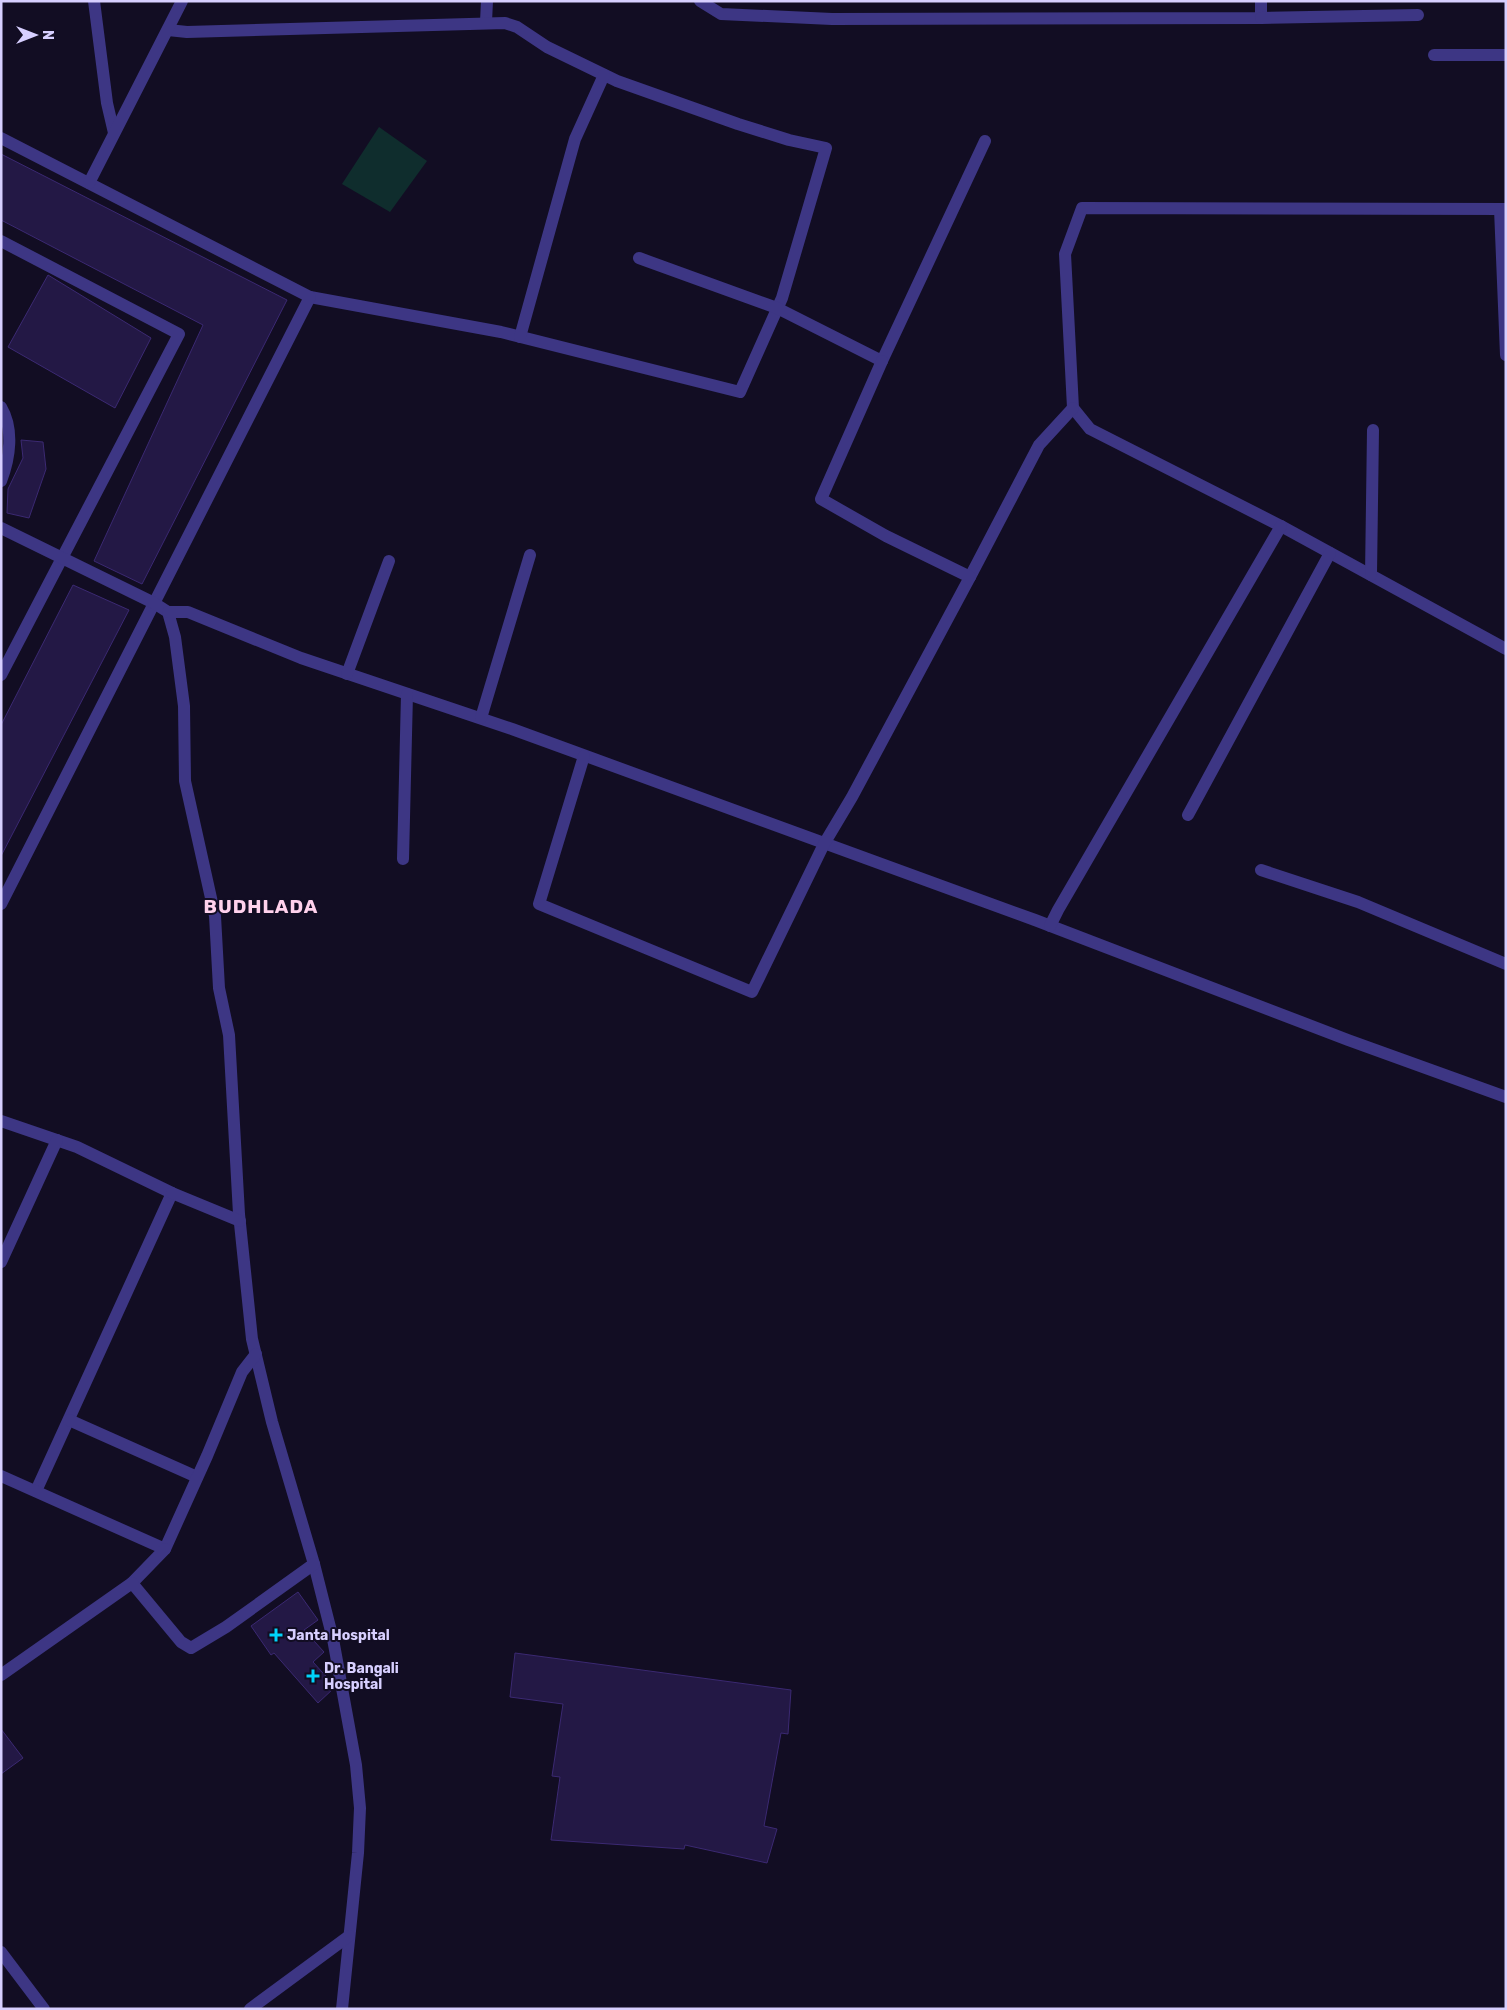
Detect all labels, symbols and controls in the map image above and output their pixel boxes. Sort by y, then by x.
north arrow [10,10,60,60]
text: N [39,30,56,40]
district label: BUDHLADA [204,895,318,918]
place label: Janta Hospital [287,1627,390,1644]
marker: Janta Hospital [269,1628,283,1642]
place label: Dr. Bangali Hospital [324,1660,399,1693]
marker: Dr. Bangali Hospital [306,1669,320,1683]

